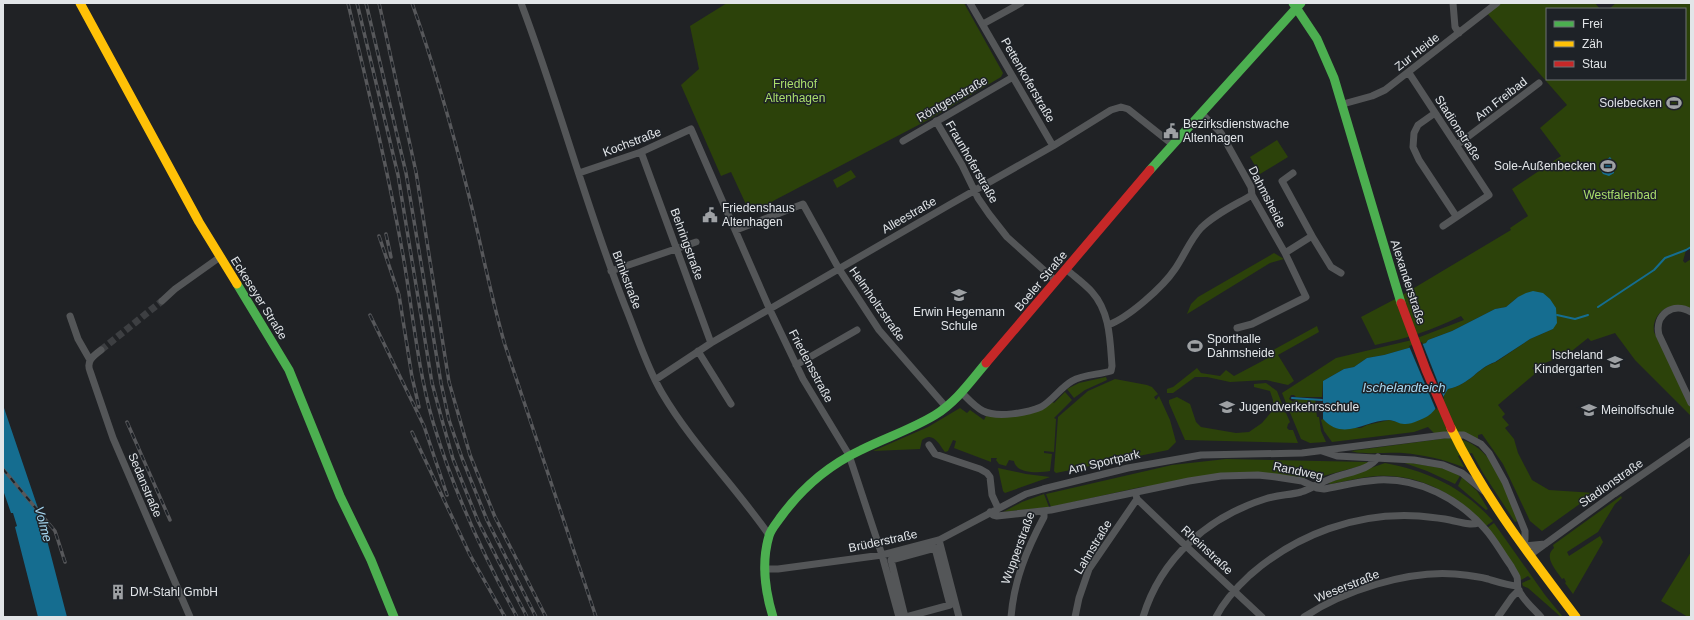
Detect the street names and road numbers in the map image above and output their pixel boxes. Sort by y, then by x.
street label: Zur Heide [1392,30,1442,74]
street label: Pettenkoferstraße [998,35,1058,125]
street label: Röntgenstraße [914,73,990,125]
street label: Am Freibad [1472,74,1530,124]
street label: Stadionstraße [1432,93,1484,163]
street label: Fraunhoferstraße [943,118,1001,206]
street label: Kochstraße [601,124,663,160]
street label: Dahmsheide [1245,164,1289,230]
street label: Alleestraße [879,194,939,236]
street label: Behringstraße [668,206,707,282]
street label: Alexanderstraße [1388,238,1428,326]
street label: Boeler Straße [1012,248,1070,314]
street label: Brinkstraße [609,249,645,311]
street label: Eckeseyer Straße [228,254,290,342]
street label: Helmholtzstraße [846,264,908,344]
street label: Friedensstraße [786,327,836,405]
street label: Am Sportpark [1067,447,1142,477]
street label: Sedanstraße [125,451,165,520]
street label: Stadionstraße [1576,456,1646,510]
street label: Randweg [1272,459,1324,483]
street label: Wupperstraße [998,510,1038,586]
street label: Lahnstraße [1071,517,1115,577]
street label: Rheinstraße [1178,523,1236,578]
street label: Brüderstraße [847,527,919,555]
street label: Weserstraße [1313,567,1382,605]

